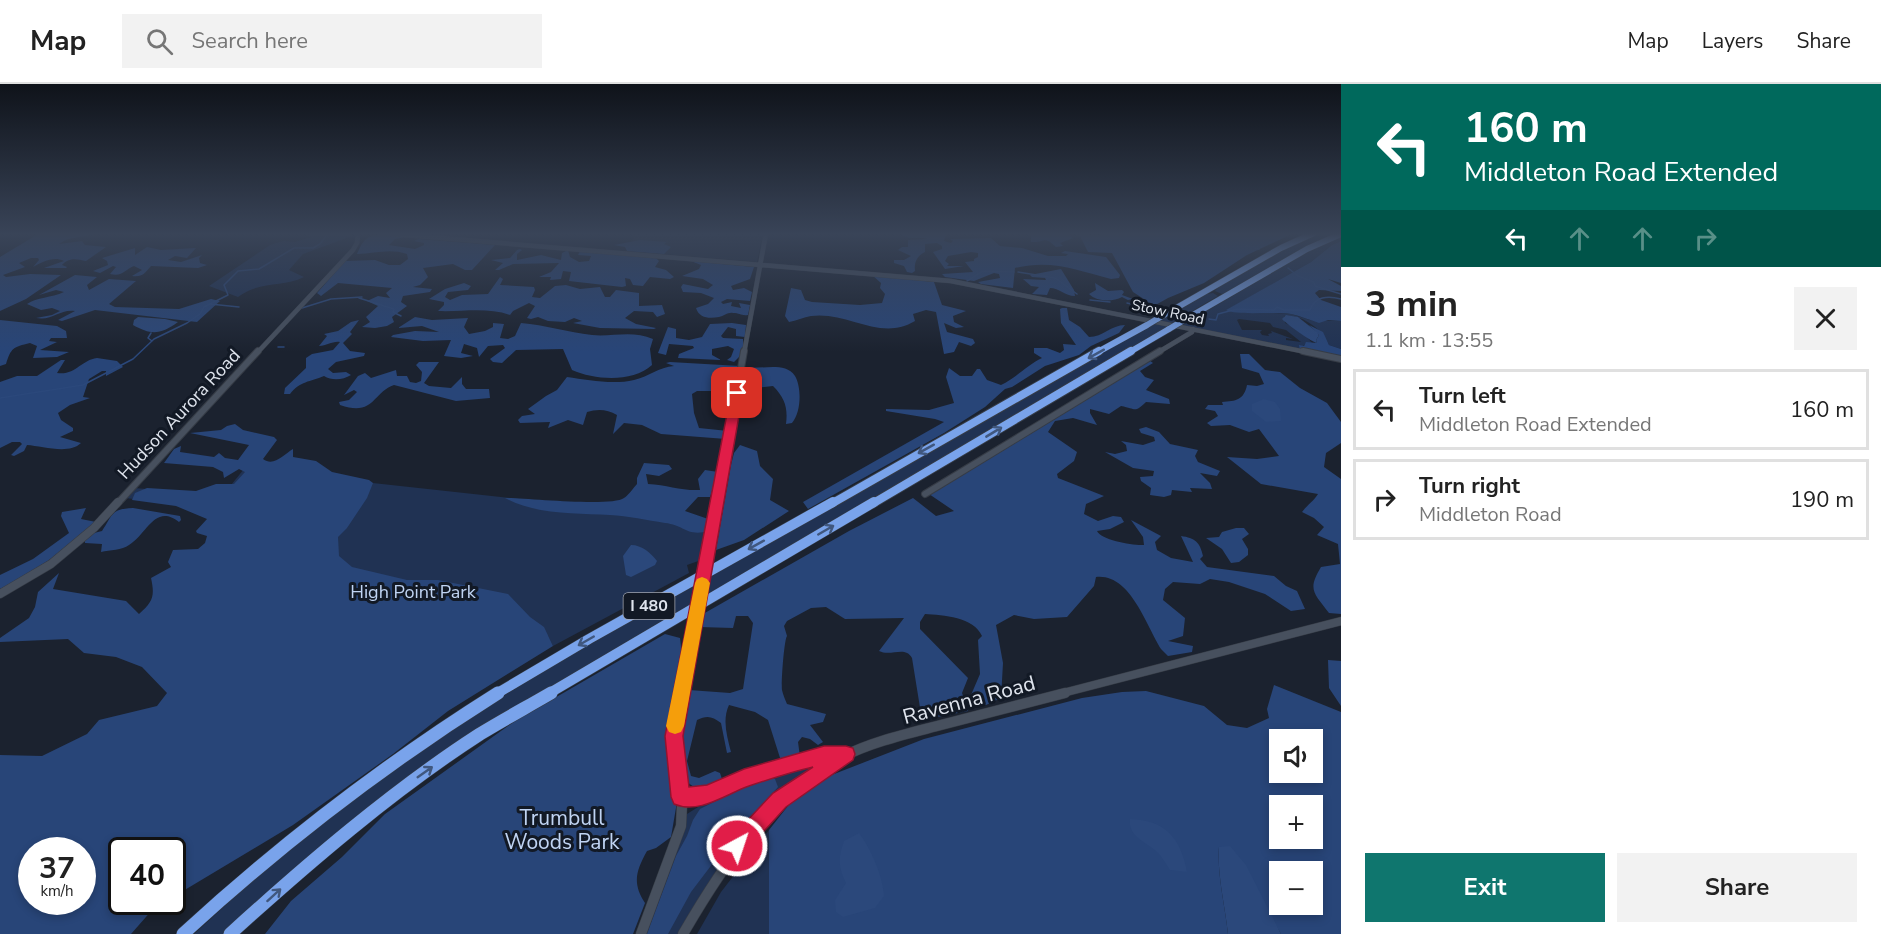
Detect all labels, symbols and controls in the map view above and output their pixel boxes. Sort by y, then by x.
search box [122,14,542,68]
text: Map [30,22,86,60]
icon: search [143,25,176,58]
text: Search here [191,26,308,56]
text: Map [1627,27,1669,55]
text: Layers [1702,27,1763,55]
text: Share [1796,27,1851,55]
text: 160 m [1464,100,1588,157]
icon: left [1365,108,1443,186]
text: Middleton Road Extended [1464,154,1778,191]
icon: left [1500,222,1533,255]
icon: ahead [1563,222,1596,255]
icon: ahead [1626,222,1659,255]
icon: right [1689,222,1722,255]
text: 3 min [1365,280,1458,329]
button: close [1794,287,1857,350]
street label: Stow Road [1130,295,1206,329]
text: 1.1 km · 13:55 [1365,327,1493,354]
street label: Hudson Aurora Road [112,344,246,484]
one-way arrow [1088,348,1105,360]
pin [711,367,762,418]
icon: arrive [720,376,753,409]
text: Turn left [1419,381,1506,411]
icon: left [1368,393,1401,426]
text: 160 m [1790,395,1854,425]
text: Middleton Road Extended [1419,411,1652,438]
one-way arrow [985,425,1002,437]
one-way arrow [918,443,935,455]
text: Turn right [1419,471,1520,501]
icon: right [1368,483,1401,516]
text: 190 m [1790,485,1854,515]
text: Middleton Road [1419,501,1562,528]
one-way arrow [817,524,834,536]
one-way arrow [748,540,765,552]
park label: High Point Park [350,580,477,604]
road number: I 480 [624,593,674,619]
one-way arrow [578,636,596,647]
street label: Ravenna Road [900,669,1038,731]
map controls [1269,729,1323,915]
button: sound [1269,729,1323,783]
one-way arrow [417,766,433,778]
button: + [1269,795,1323,849]
park label: Trumbull Woods Park [505,804,620,856]
position arrow [705,814,769,878]
speed limit sign: 40 [108,837,186,915]
text: 37 [39,848,75,889]
button: Exit [1365,853,1605,922]
button: Share [1617,853,1857,922]
button: − [1269,861,1323,915]
text: km/h [40,881,74,901]
one-way arrow [266,888,281,902]

